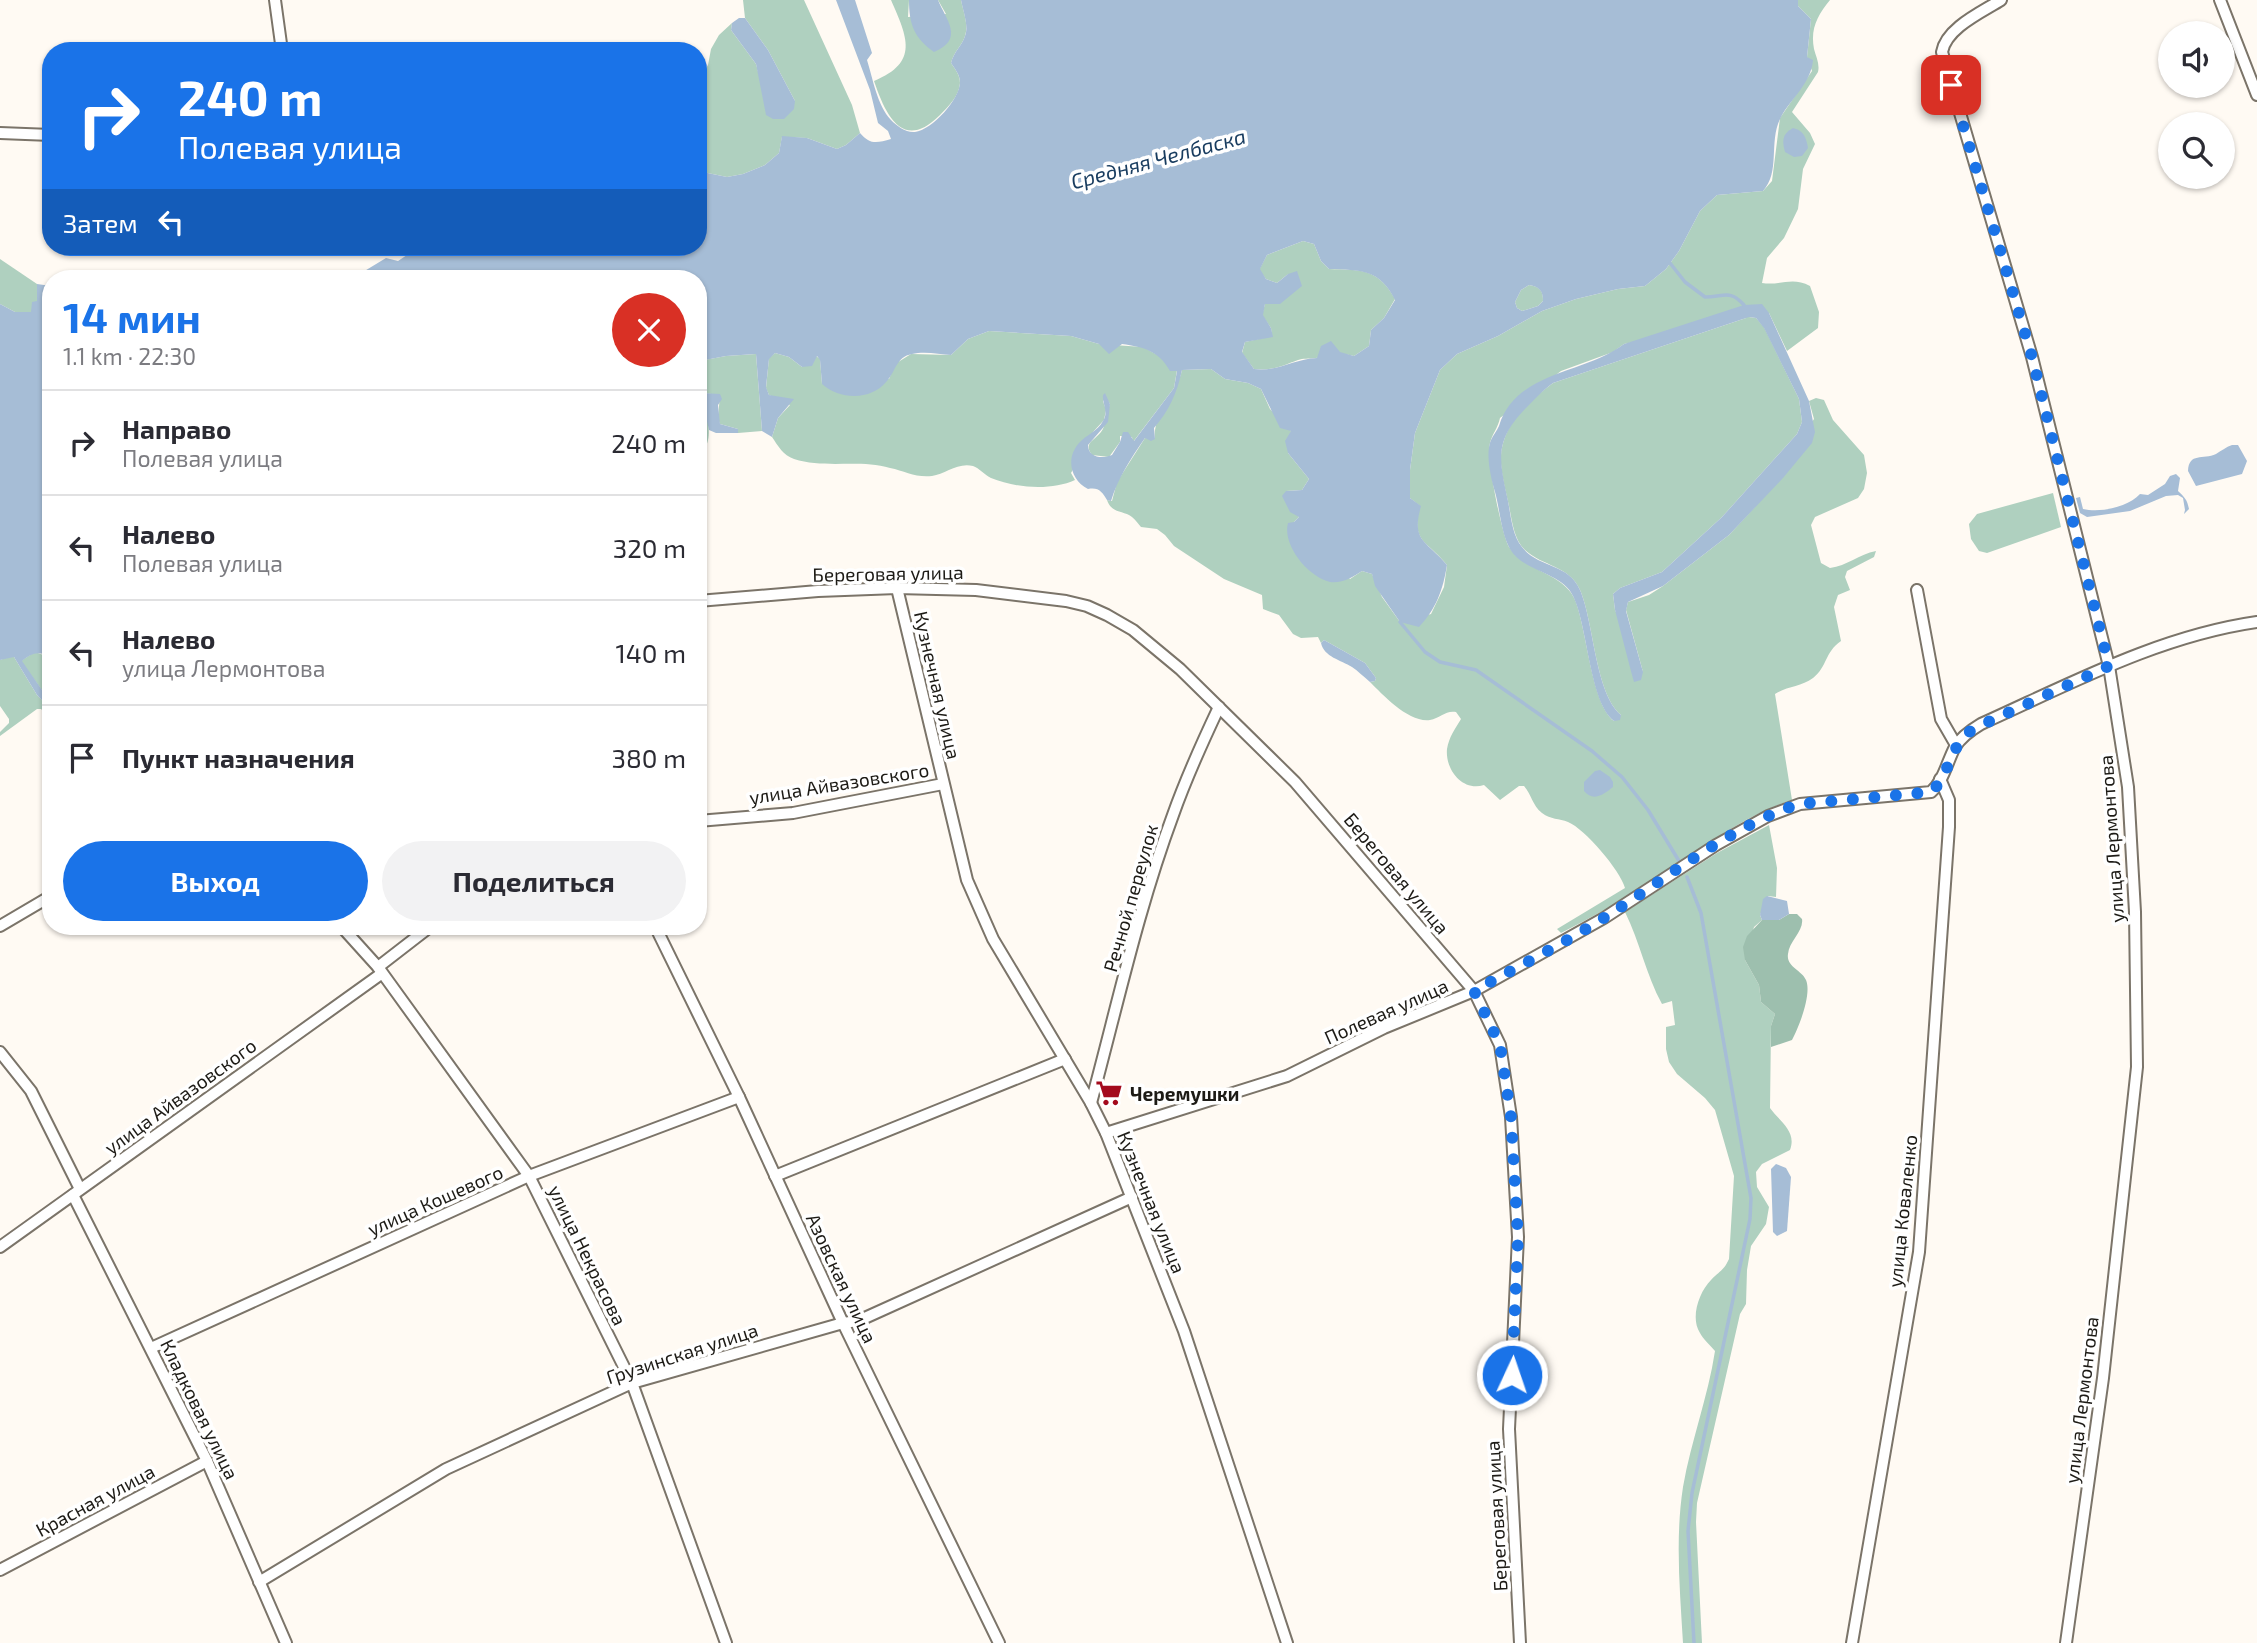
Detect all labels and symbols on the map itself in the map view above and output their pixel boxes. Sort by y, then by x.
pin [1921,55,1981,115]
water label: Средняя Челбаска [1068,123,1248,193]
street label: Береговая улица [812,560,964,587]
street label: Кузнечная улица [909,609,966,762]
street label: улица Лермонтова [2094,754,2129,924]
street label: улица Айвазовского [747,757,931,810]
street label: Береговая улица [1339,808,1454,939]
street label: Речной переулок [1098,822,1163,975]
street label: Полевая улица [1321,973,1452,1049]
street label: улица Айвазовского [100,1033,261,1160]
supermarket icon: Черемушки [1094,1078,1124,1108]
place label: Черемушки [1130,1082,1239,1105]
street label: Кузнечная улица [1112,1128,1191,1277]
street label: улица Коваленко [1883,1134,1922,1289]
street label: улица Кошевого [364,1160,507,1241]
street label: улица Некрасова [543,1181,632,1329]
street label: Азовская улица [801,1210,882,1347]
street label: улица Лермонтова [2059,1315,2104,1485]
street label: Грузинская улица [603,1318,761,1389]
street label: Кладковая улица [155,1335,244,1483]
position arrow [1475,1338,1549,1412]
street label: Береговая улица [1481,1440,1512,1592]
street label: Красная улица [32,1459,159,1542]

